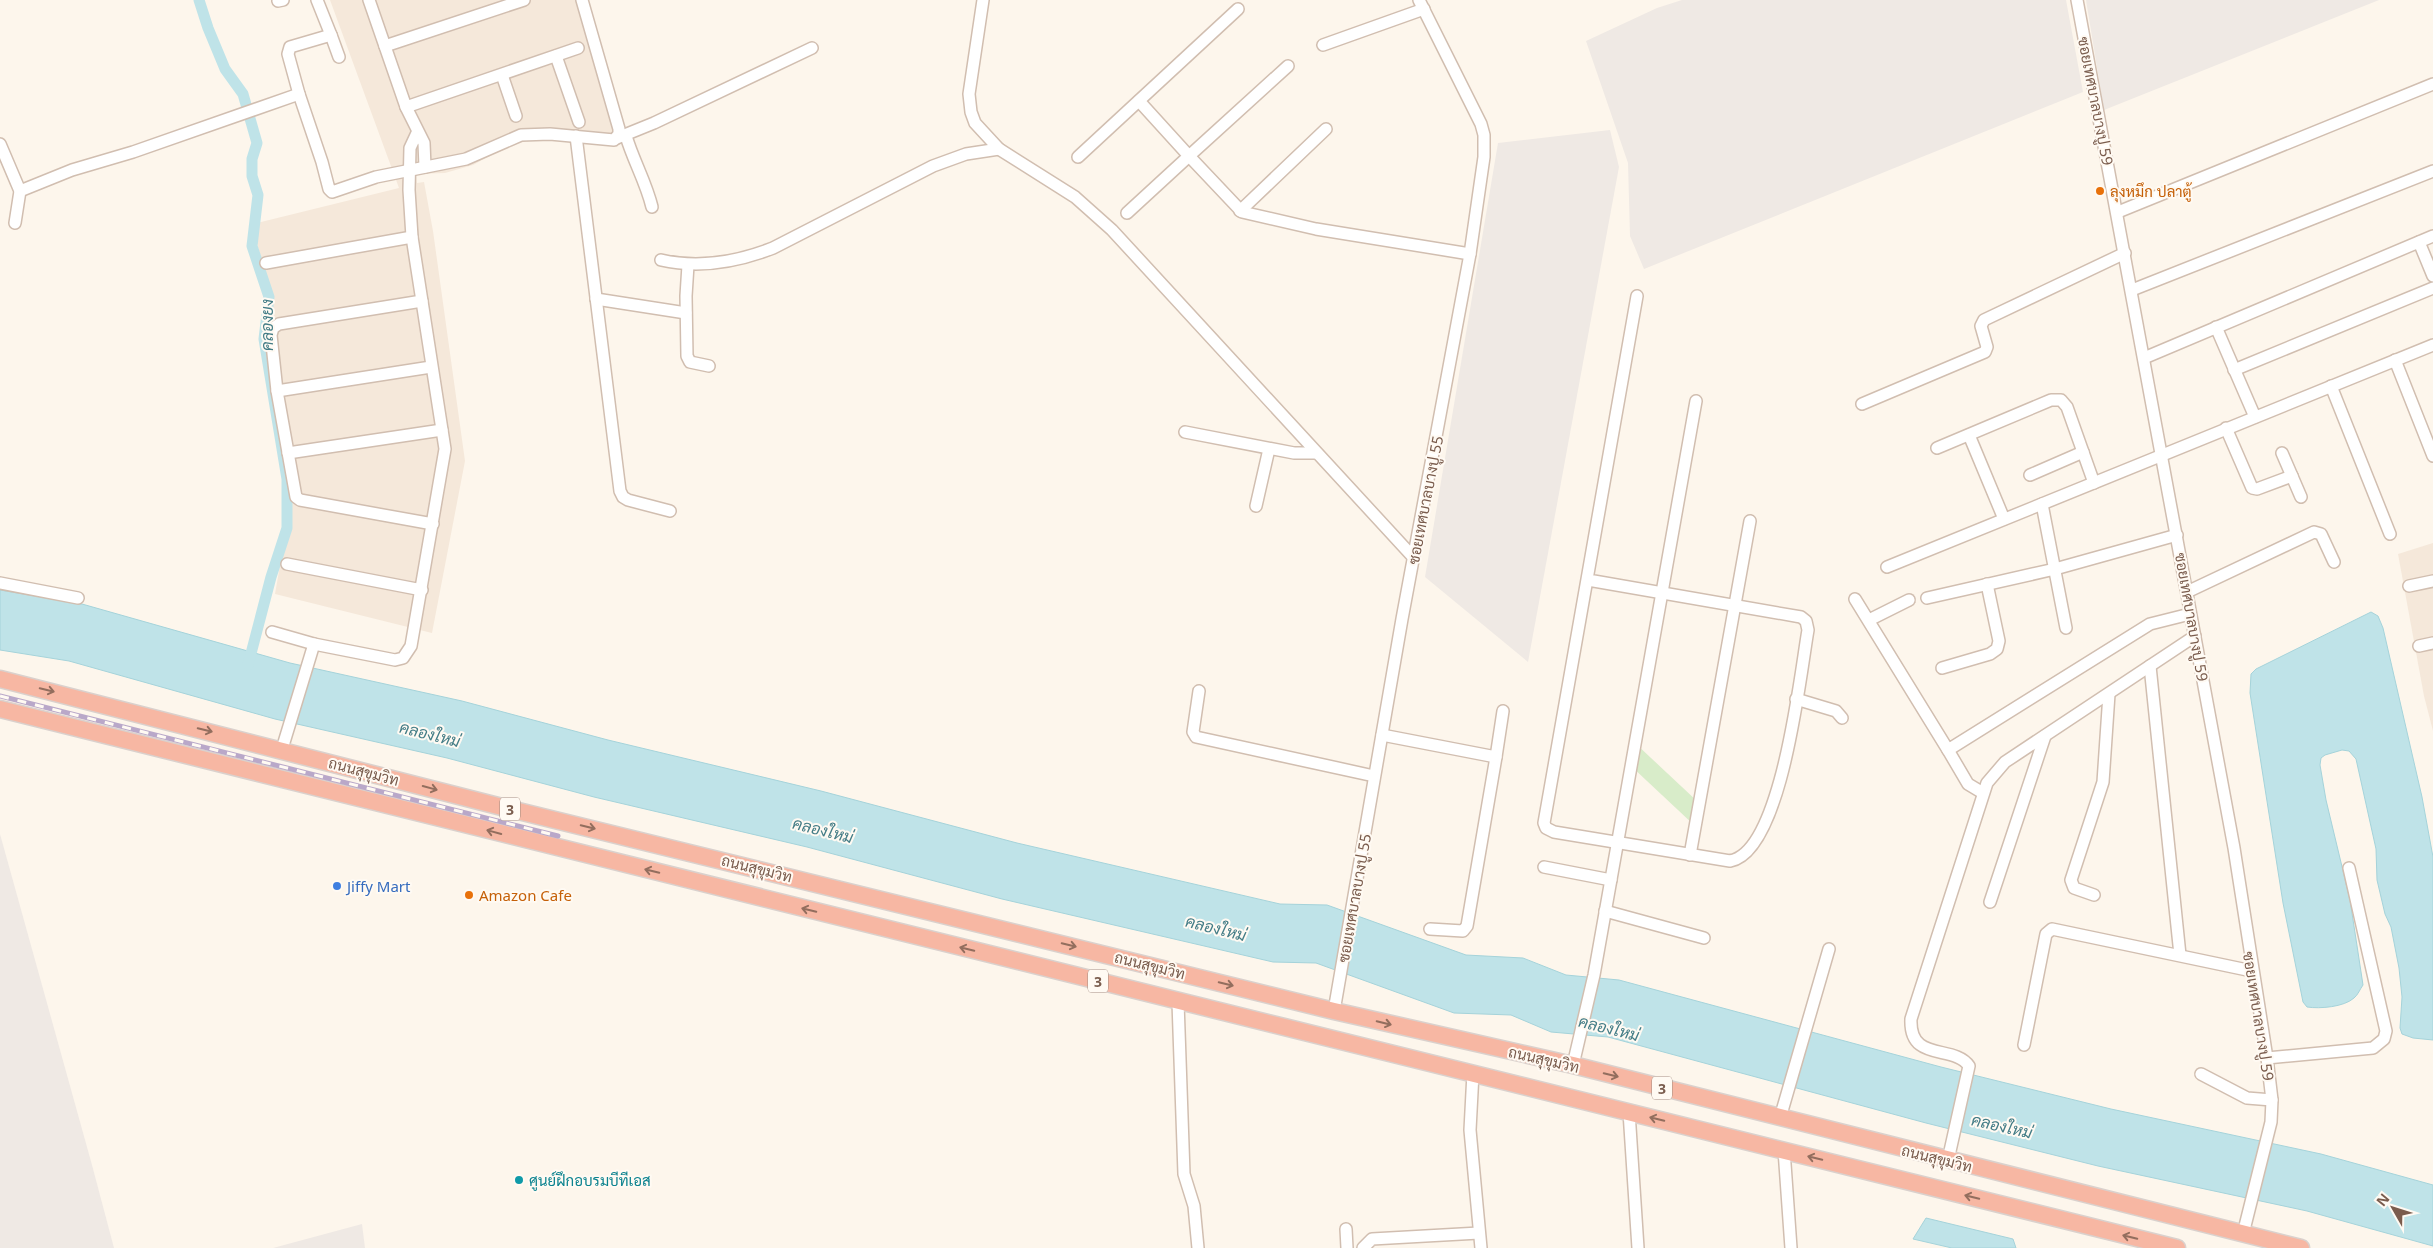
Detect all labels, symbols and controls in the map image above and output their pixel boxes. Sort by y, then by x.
street label: ซอยเทศบาลบางปู 59 [2073,35,2118,167]
place label: ลุงหมึก ปลาตู้ [2110,181,2193,203]
marker: ลุงหมึก ปลาตู้ [2094,185,2106,197]
water label: คลองยง [256,299,278,351]
street label: ซอยเทศบาลบางปู 55 [1403,434,1448,566]
street label: ซอยเทศบาลบางปู 59 [2170,551,2213,683]
one-way arrow [39,686,55,695]
water label: คลองใหม่ [397,716,464,752]
one-way arrow [197,726,213,735]
street label: ถนนสุขุมวิท [326,752,401,792]
one-way arrow [422,784,438,793]
road number: 3 [500,798,520,821]
water label: คลองใหม่ [790,812,857,848]
one-way arrow [579,823,595,832]
one-way arrow [486,827,502,836]
street label: ซอยเทศบาลบางปู 55 [1333,832,1376,964]
street label: ถนนสุขุมวิท [719,850,794,888]
one-way arrow [644,865,660,875]
place label: Jiffy Mart [345,876,411,896]
marker: Jiffy Mart [331,880,343,892]
place label: Amazon Cafe [479,885,572,905]
marker: Amazon Cafe [463,889,475,901]
one-way arrow [802,905,818,914]
water label: คลองใหม่ [1183,910,1250,946]
one-way arrow [1060,940,1076,950]
one-way arrow [960,944,976,953]
street label: ถนนสุขุมวิท [1112,947,1187,985]
street label: ซอยเทศบาลบางปู 59 [2238,950,2279,1082]
road number: 3 [1088,969,1108,992]
one-way arrow [1218,980,1234,989]
water label: คลองใหม่ [1576,1010,1643,1046]
one-way arrow [1376,1019,1392,1028]
street label: ถนนสุขุมวิท [1506,1041,1581,1079]
one-way arrow [1602,1071,1618,1080]
road number: 3 [1652,1076,1672,1100]
water label: คลองใหม่ [1969,1108,2036,1144]
one-way arrow [1649,1114,1665,1123]
street label: ถนนสุขุมวิท [1899,1140,1974,1178]
one-way arrow [1807,1153,1823,1162]
place label: ศูนย์ฝึกอบรมบีทีเอส [529,1170,651,1191]
marker: ศูนย์ฝึกอบรมบีทีเอส [513,1174,525,1186]
north arrow [2368,1183,2418,1233]
text: N [2372,1189,2393,1210]
one-way arrow [1965,1192,1981,1201]
one-way arrow [2122,1231,2138,1241]

